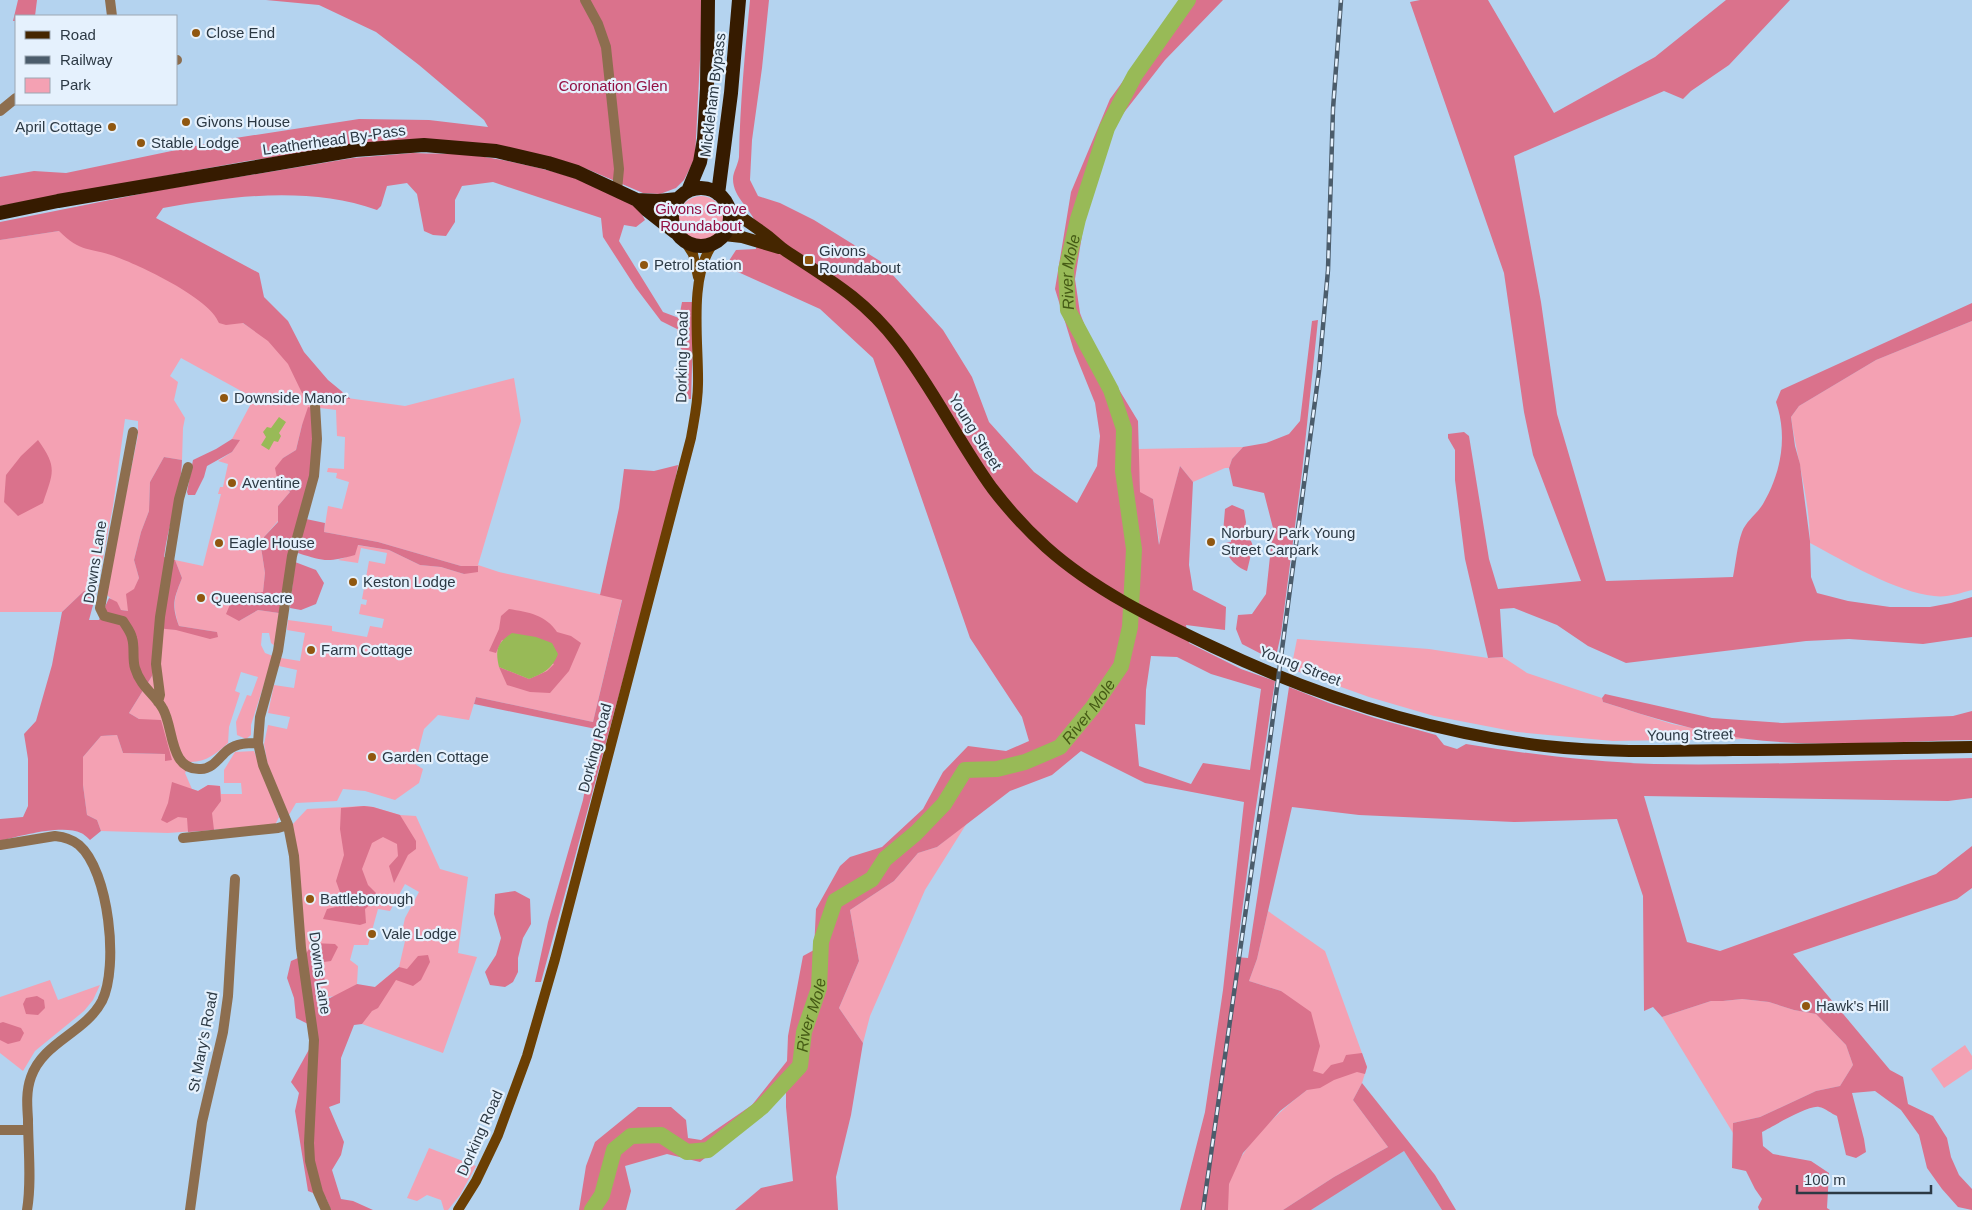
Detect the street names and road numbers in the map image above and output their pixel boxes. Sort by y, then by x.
street label: Mickleham Bypass [696,32,729,158]
street label: Leatherhead By-Pass [261,121,407,158]
street label: Dorking Road [672,311,691,403]
street label: Young Street [945,391,1006,473]
street label: Downs Lane [80,519,109,604]
street label: Young Street [1257,642,1344,689]
street label: Dorking Road [574,701,615,794]
street label: Young Street [1647,725,1734,744]
street label: Downs Lane [306,930,335,1015]
street label: St Mary's Road [184,990,221,1094]
street label: Dorking Road [453,1087,506,1178]

